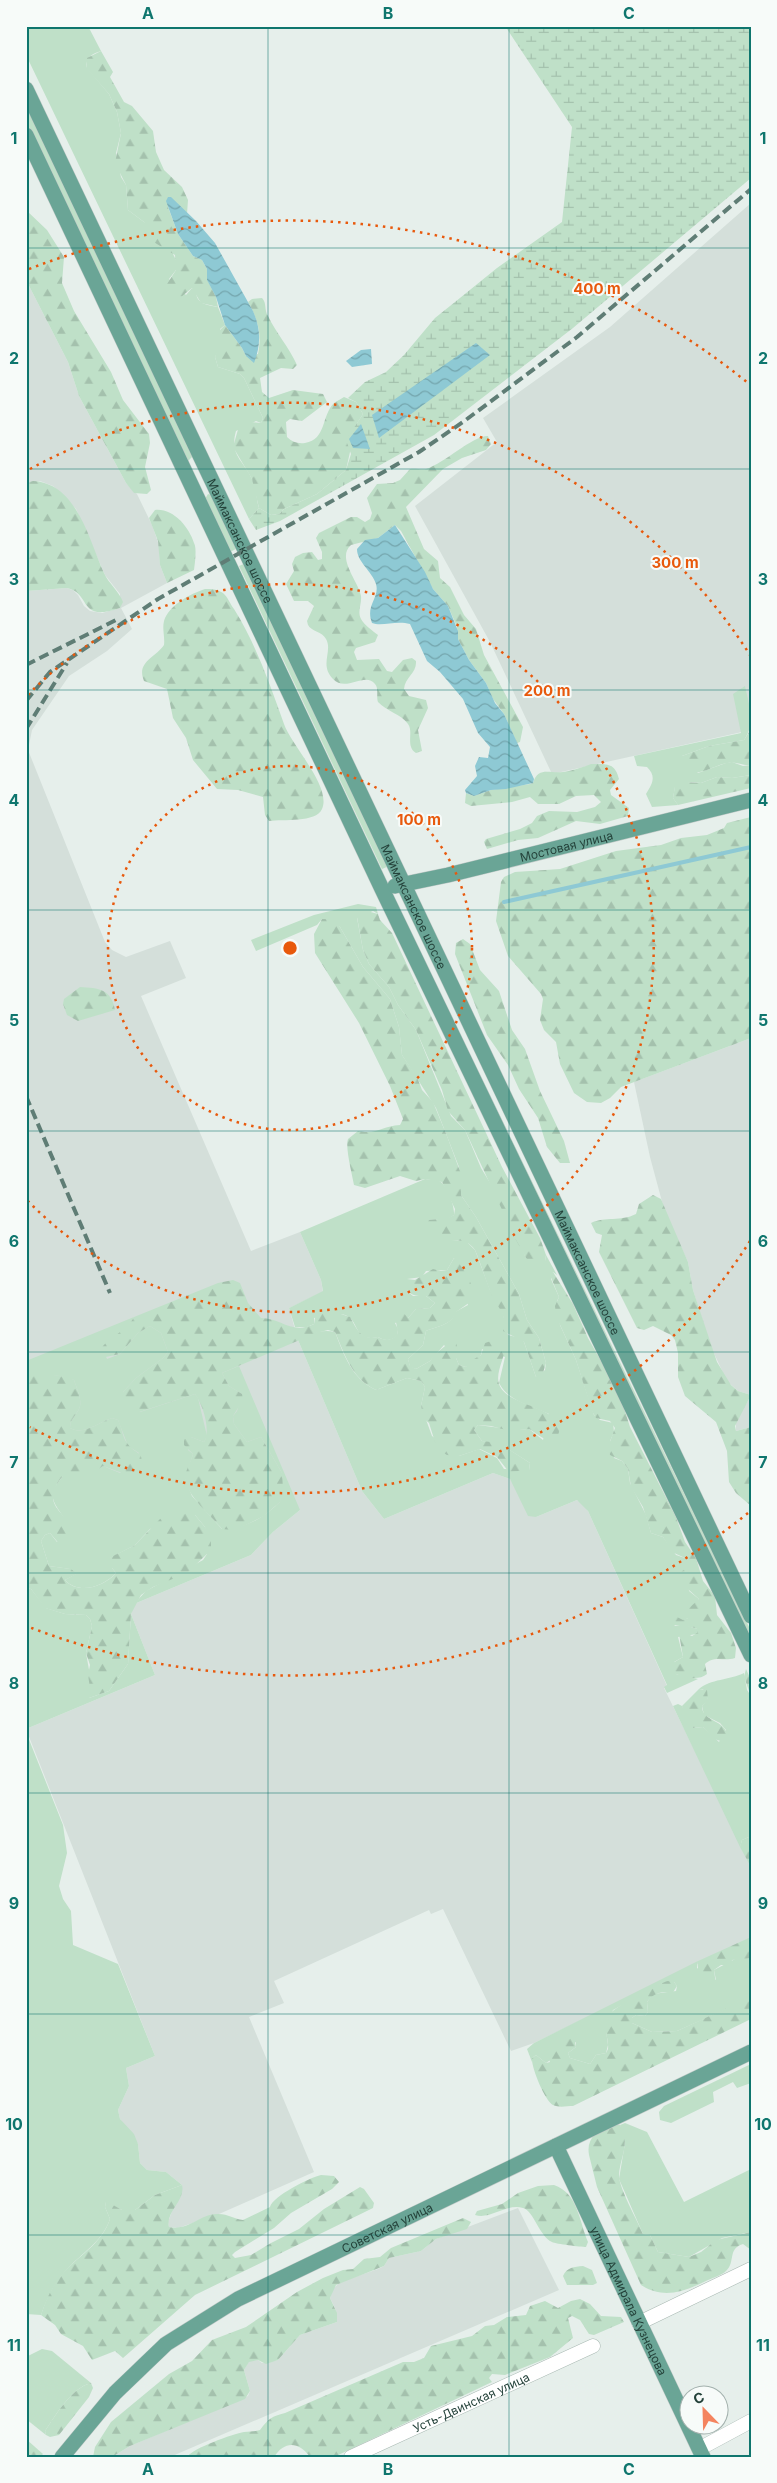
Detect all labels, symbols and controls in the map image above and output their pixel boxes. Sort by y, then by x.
text: A [142,3,154,23]
text: B [383,3,393,23]
text: C [623,3,635,23]
text: 1 [11,128,17,148]
text: 1 [760,128,766,148]
text: 400 m [573,279,621,298]
text: 2 [9,348,19,368]
text: 2 [758,348,768,368]
street label: Маймаксанское шоссе [204,476,276,605]
text: 300 m [651,553,699,572]
text: 3 [9,569,19,589]
text: 3 [758,569,768,589]
text: 200 m [524,681,570,700]
text: 4 [9,790,20,810]
text: 4 [758,790,769,810]
text: 100 m [397,810,441,829]
street label: Мостовая улица [518,827,614,864]
street label: Маймаксанское шоссе [378,842,450,971]
centre of rings [281,939,299,957]
text: 5 [9,1010,19,1030]
text: 5 [758,1010,768,1030]
street label: Маймаксанское шоссе [552,1208,624,1337]
text: 6 [9,1231,19,1251]
text: 6 [758,1231,768,1251]
text: 7 [9,1452,19,1472]
text: 7 [758,1452,768,1472]
text: 8 [9,1673,19,1693]
text: 8 [758,1673,768,1693]
text: 9 [9,1893,19,1913]
text: 9 [758,1893,768,1913]
text: 10 [5,2114,23,2134]
text: 10 [754,2114,772,2134]
street label: Советская улица [339,2199,435,2256]
street label: улица Адмирала Кузнецова [587,2224,671,2377]
text: 11 [7,2335,21,2355]
text: 11 [756,2335,770,2355]
street label: Усть-Двинская улица [410,2369,532,2435]
north arrow [680,2386,730,2436]
text: С [691,2388,707,2407]
text: A [142,2459,154,2479]
text: B [383,2459,393,2479]
text: C [623,2459,635,2479]

